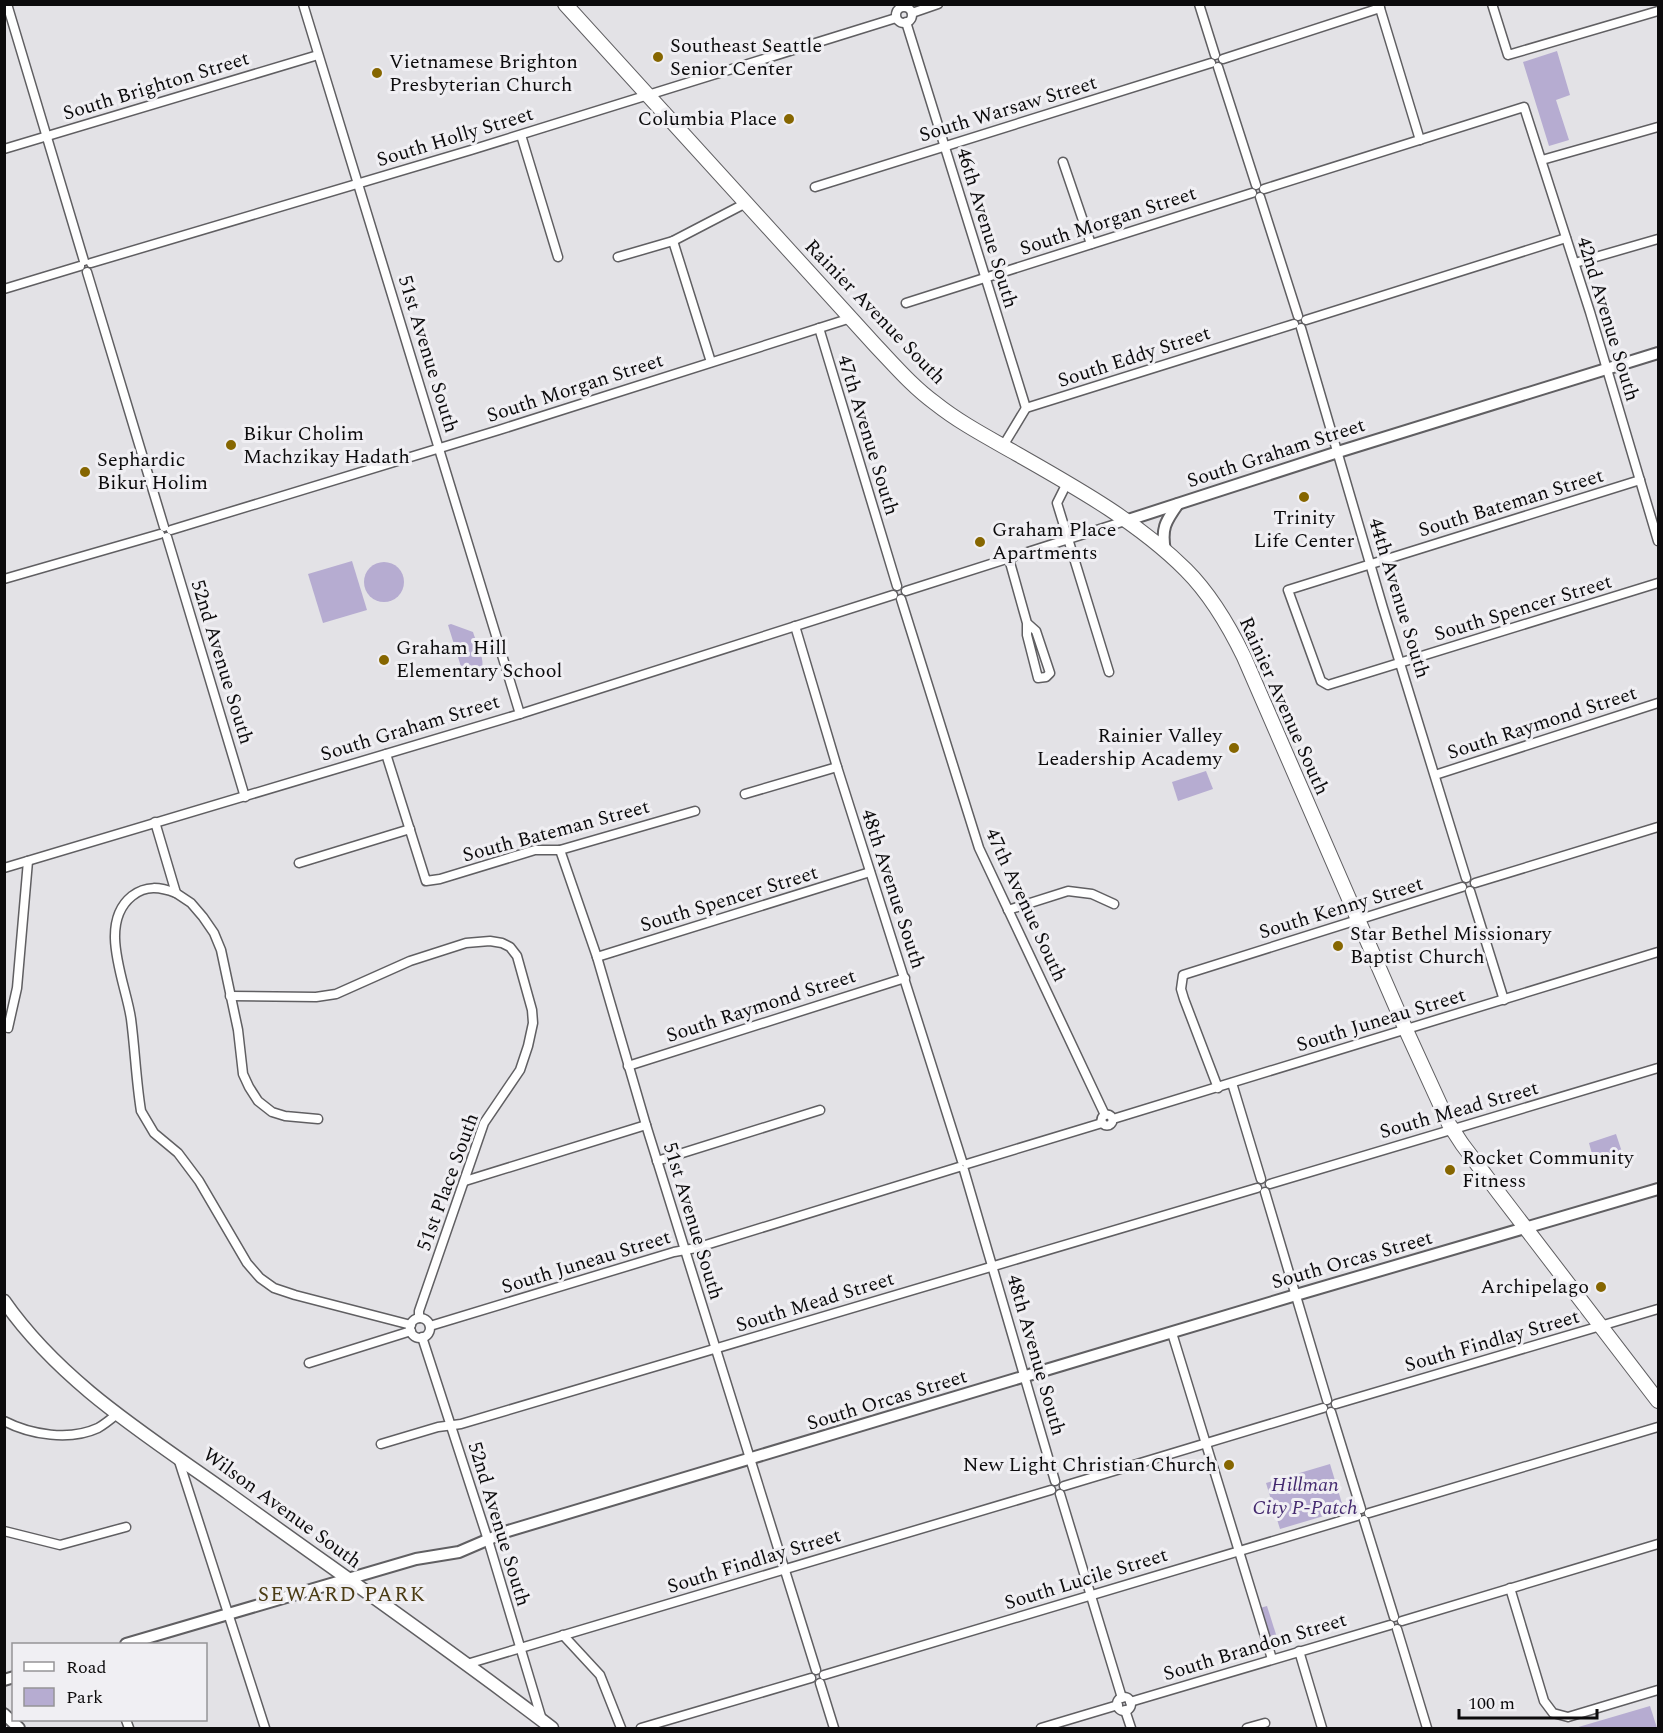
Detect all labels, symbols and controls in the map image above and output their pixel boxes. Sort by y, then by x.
place label: Southeast Seattle Senior Center [670,31,822,84]
street label: South Brighton Street [59,43,253,129]
place label: Vietnamese Brighton Presbyterian Church [389,47,578,100]
marker: Southeast Seattle Senior Center [651,50,665,64]
marker: Vietnamese Brighton Presbyterian Church [370,66,384,80]
street label: South Warsaw Street [915,68,1101,150]
street label: South Holly Street [373,99,537,175]
place label: Columbia Place [638,104,777,134]
marker: Columbia Place [782,112,796,126]
street label: 46th Avenue South [948,144,1026,312]
street label: South Morgan Street [1016,178,1200,264]
street label: Rainier Avenue South [797,232,953,392]
street label: 42nd Avenue South [1569,233,1647,405]
street label: 51st Avenue South [390,272,466,436]
street label: South Eddy Street [1054,318,1214,396]
street label: South Morgan Street [483,345,667,431]
street label: 47th Avenue South [829,351,907,519]
street label: South Graham Street [1183,410,1369,496]
place label: Bikur Cholim Machzikay Hadath [243,419,410,472]
marker: Bikur Cholim Machzikay Hadath [224,438,238,452]
place label: Sephardic Bikur Holim [97,445,208,498]
street label: South Bateman Street [1415,461,1607,545]
marker: Sephardic Bikur Holim [78,465,92,479]
marker: Trinity Life Center [1297,490,1311,504]
place label: Trinity Life Center [1254,503,1355,556]
street label: 44th Avenue South [1360,514,1438,682]
place label: Graham Place Apartments [992,515,1116,568]
marker: Graham Place Apartments [973,535,987,549]
street label: South Spencer Street [1430,567,1616,649]
street label: 52nd Avenue South [183,576,261,748]
street label: Rainier Avenue South [1231,612,1337,800]
place label: Graham Hill Elementary School [396,633,562,686]
marker: Graham Hill Elementary School [377,653,391,667]
street label: South Raymond Street [1443,678,1641,768]
street label: South Graham Street [317,686,503,770]
place label: Rainier Valley Leadership Academy [1037,721,1223,774]
marker: Rainier Valley Leadership Academy [1227,741,1241,755]
street label: South Bateman Street [459,792,653,870]
street label: 48th Avenue South [853,805,933,973]
street label: 47th Avenue South [977,823,1075,987]
street label: South Spencer Street [636,858,822,940]
street label: South Kenny Street [1255,869,1427,947]
place label: Star Bethel Missionary Baptist Church [1350,919,1553,972]
marker: Star Bethel Missionary Baptist Church [1331,939,1345,953]
street label: South Raymond Street [662,961,860,1051]
street label: South Juneau Street [1293,980,1469,1060]
street label: South Mead Street [1376,1073,1542,1147]
street label: 51st Place South [409,1109,487,1255]
street label: 51st Avenue South [655,1139,731,1303]
place label: Rocket Community Fitness [1462,1143,1635,1196]
marker: Rocket Community Fitness [1443,1163,1457,1177]
street label: South Juneau Street [498,1222,674,1302]
street label: South Orcas Street [1268,1223,1436,1297]
street label: South Mead Street [732,1264,898,1340]
street label: 48th Avenue South [999,1271,1073,1439]
place label: Archipelago [1480,1272,1589,1302]
marker: Archipelago [1594,1280,1608,1294]
street label: South Findlay Street [1401,1302,1583,1380]
street label: South Orcas Street [803,1361,971,1439]
street label: 52nd Avenue South [460,1438,538,1610]
street label: Wilson Avenue South [196,1440,368,1576]
place label: New Light Christian Church [963,1450,1217,1480]
marker: New Light Christian Church [1222,1458,1236,1472]
park label: Hillman City P-Patch [1252,1470,1358,1523]
street label: South Findlay Street [663,1520,845,1602]
street label: South Lucile Street [1001,1540,1171,1618]
district label: SEWARD PARK [258,1579,426,1611]
street label: South Brandon Street [1159,1605,1351,1689]
legend [12,1643,207,1721]
text: Road [66,1654,107,1681]
scale bar [1459,1682,1597,1720]
text: Park [66,1684,103,1711]
text: 100 m [1468,1690,1515,1717]

